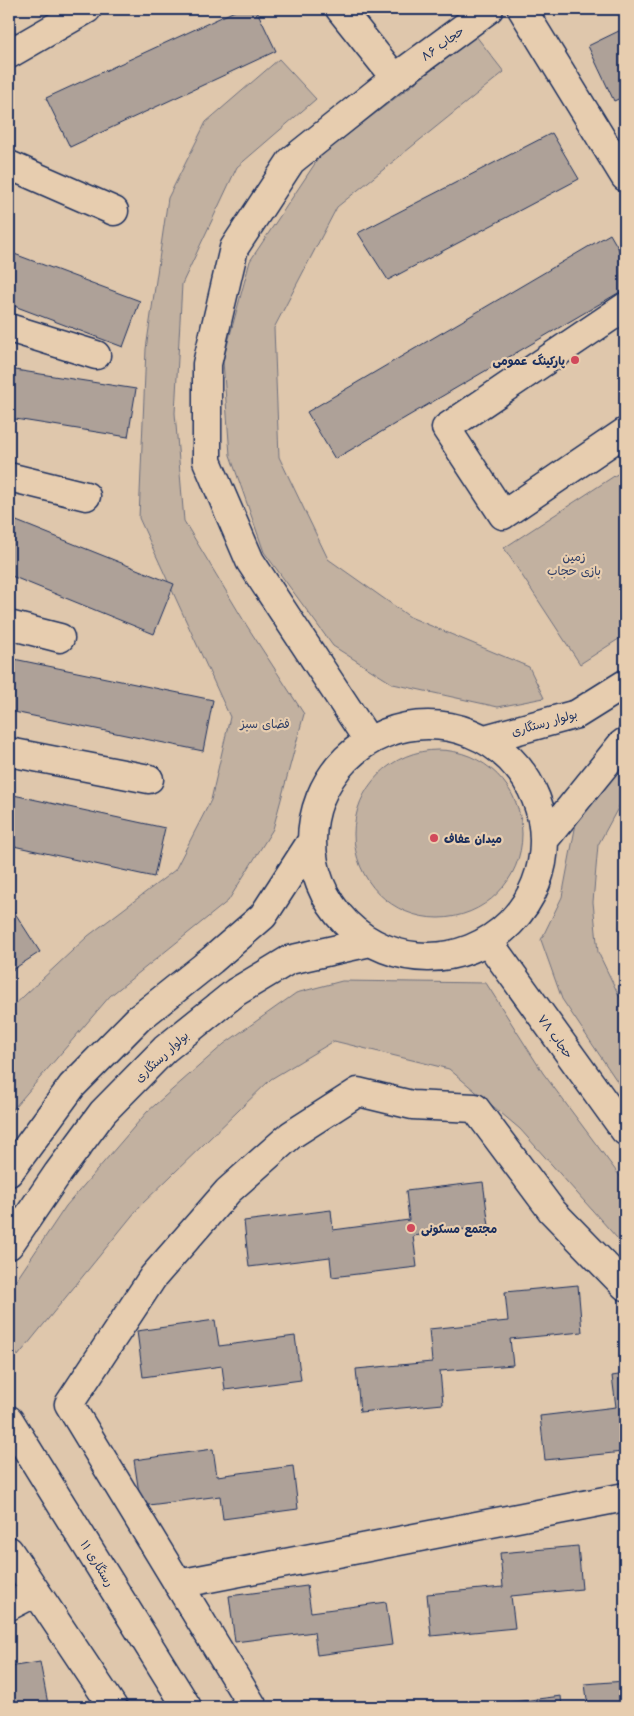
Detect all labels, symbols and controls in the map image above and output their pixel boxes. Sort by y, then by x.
street label: حجاب ۸۶ [417,22,467,65]
place label: پارکینگ عمومی [492,352,566,369]
marker: پارکینگ عمومی [569,354,581,366]
park label: زمین بازی حجاب [547,548,601,579]
street label: بولوار رستگاری [509,705,579,740]
park label: فضای سبز [239,715,290,732]
place label: میدان عفاف [444,830,502,846]
marker: میدان عفاف [428,832,440,844]
street label: حجاب ۷۸ [534,1011,577,1062]
street label: بولوار رستگاری [131,1027,192,1086]
place label: مجتمع مسکونی [421,1220,497,1238]
marker: مجتمع مسکونی [405,1222,417,1234]
street label: رستگاری ۱۱ [78,1537,118,1589]

